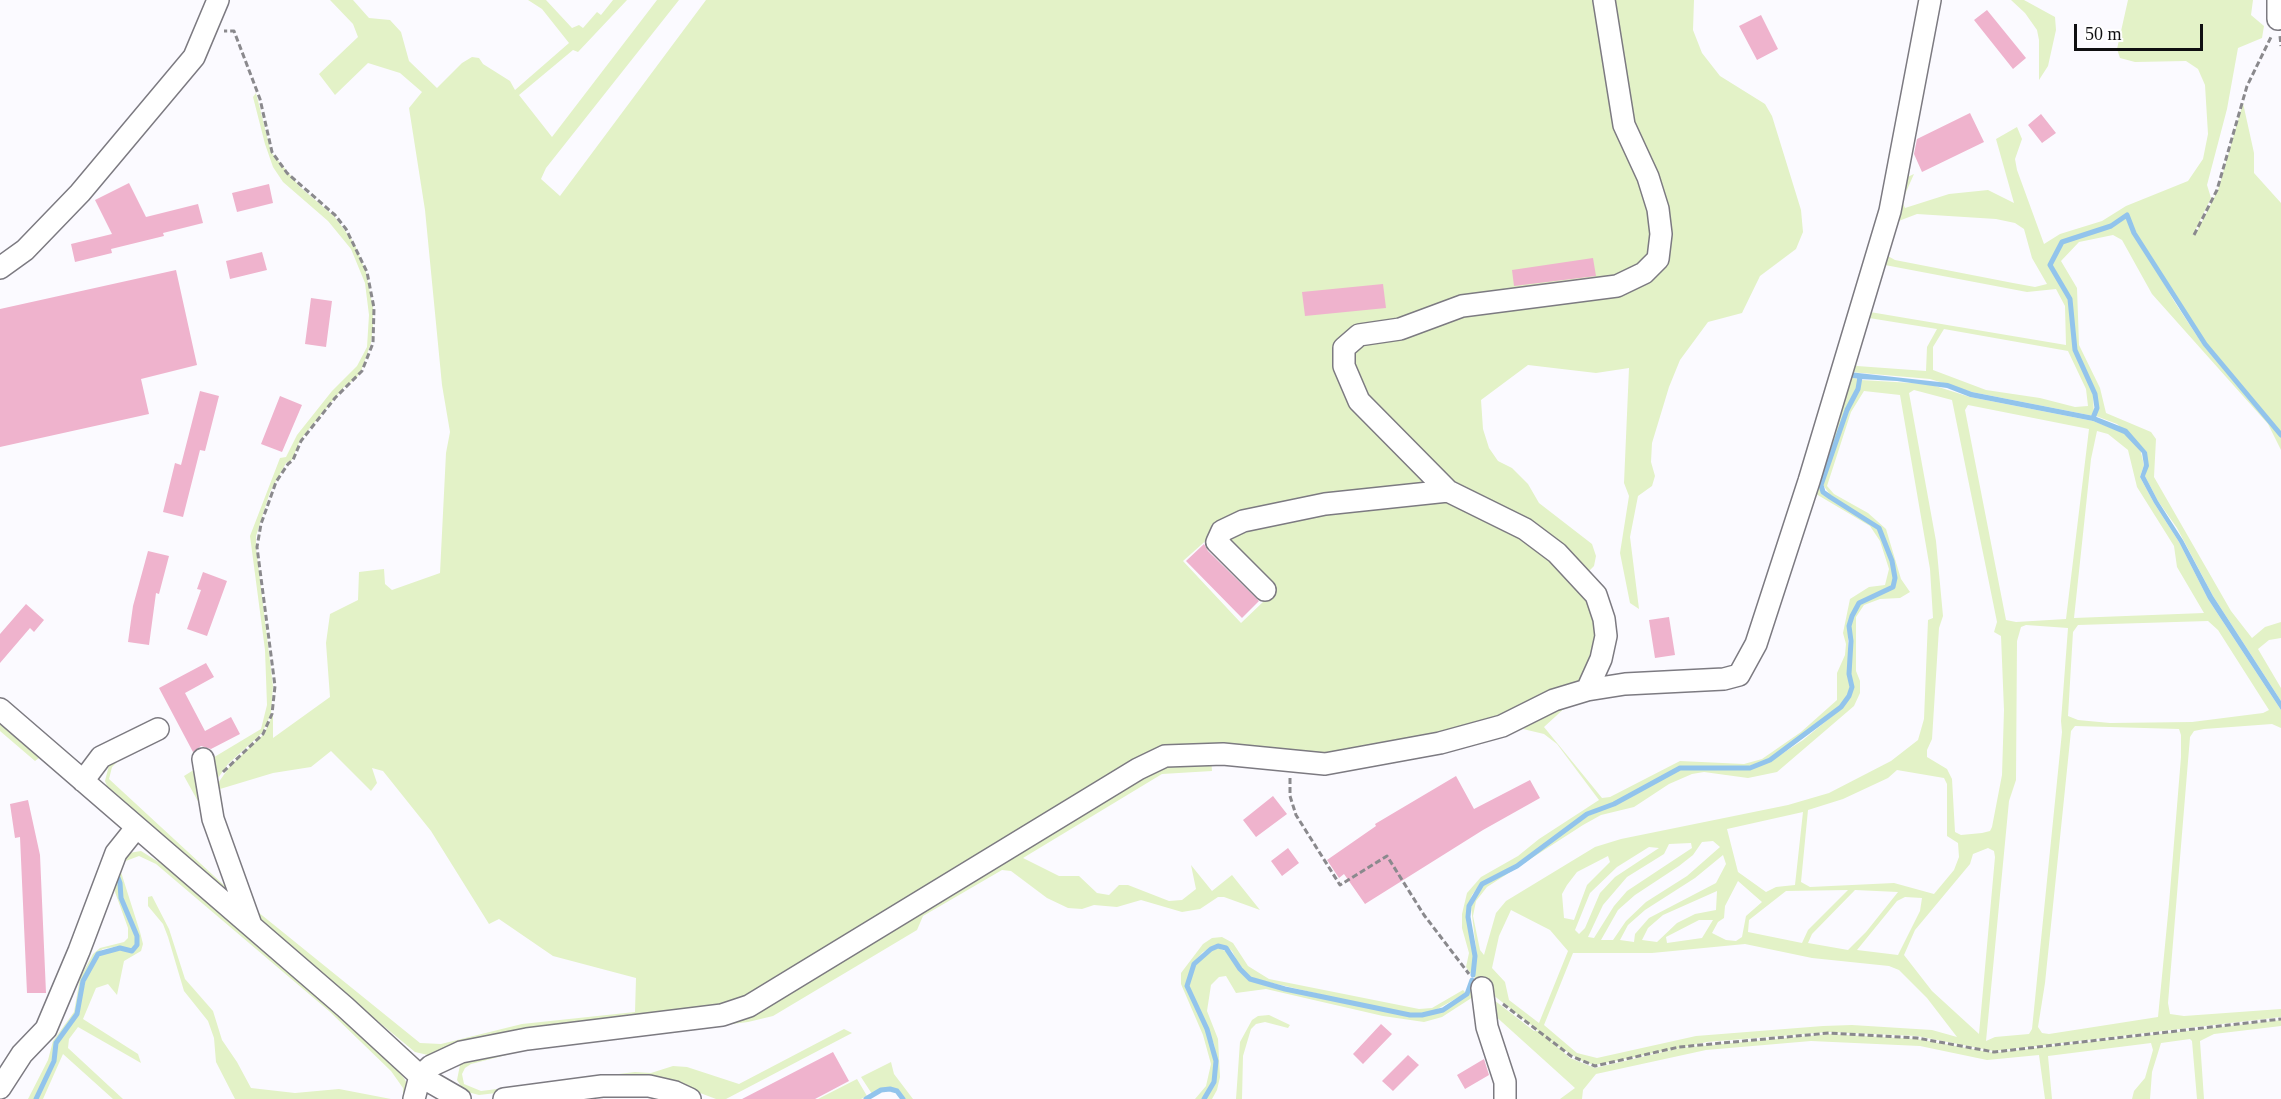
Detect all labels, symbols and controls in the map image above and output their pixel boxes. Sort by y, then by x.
scale bar [2077,12,2206,50]
text: 50 m [2085,24,2122,44]

